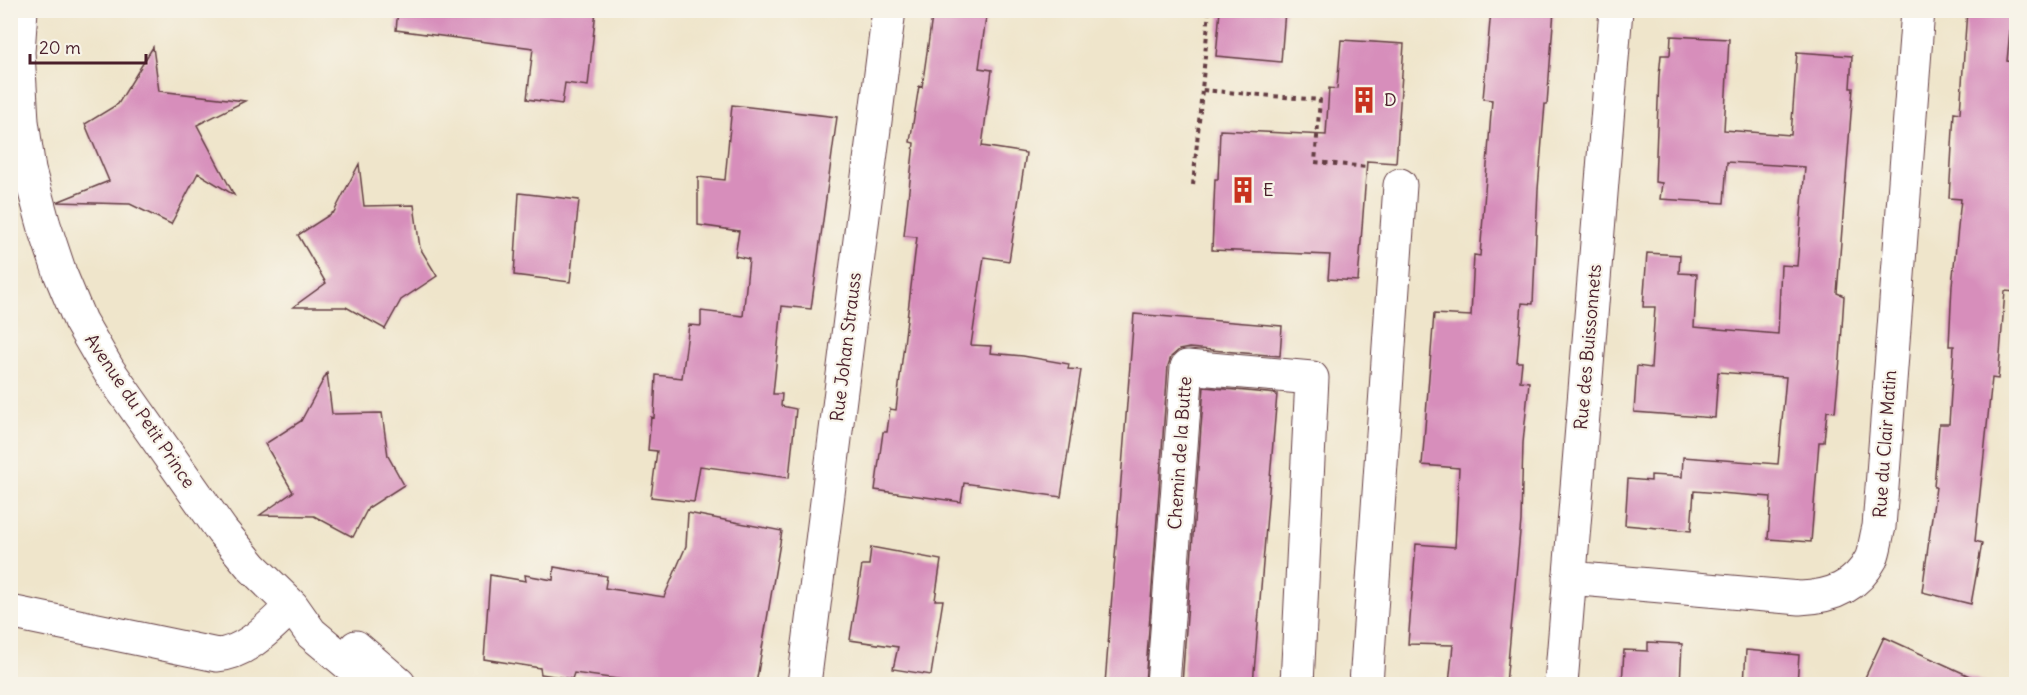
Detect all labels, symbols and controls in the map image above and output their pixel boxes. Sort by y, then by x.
scale bar [30,27,146,65]
text: 20 m [39,36,81,59]
building icon: D [1349,85,1379,115]
place label: D [1384,88,1397,111]
building icon: E [1228,175,1258,205]
place label: E [1263,178,1274,201]
street label: Rue des Buissonnets [1569,263,1606,431]
street label: Rue Johan Strauss [825,271,866,423]
street label: Avenue du Petit Prince [80,329,201,492]
street label: Rue du Clair Matin [1868,369,1901,519]
street label: Chemin de la Butte [1163,376,1196,530]

